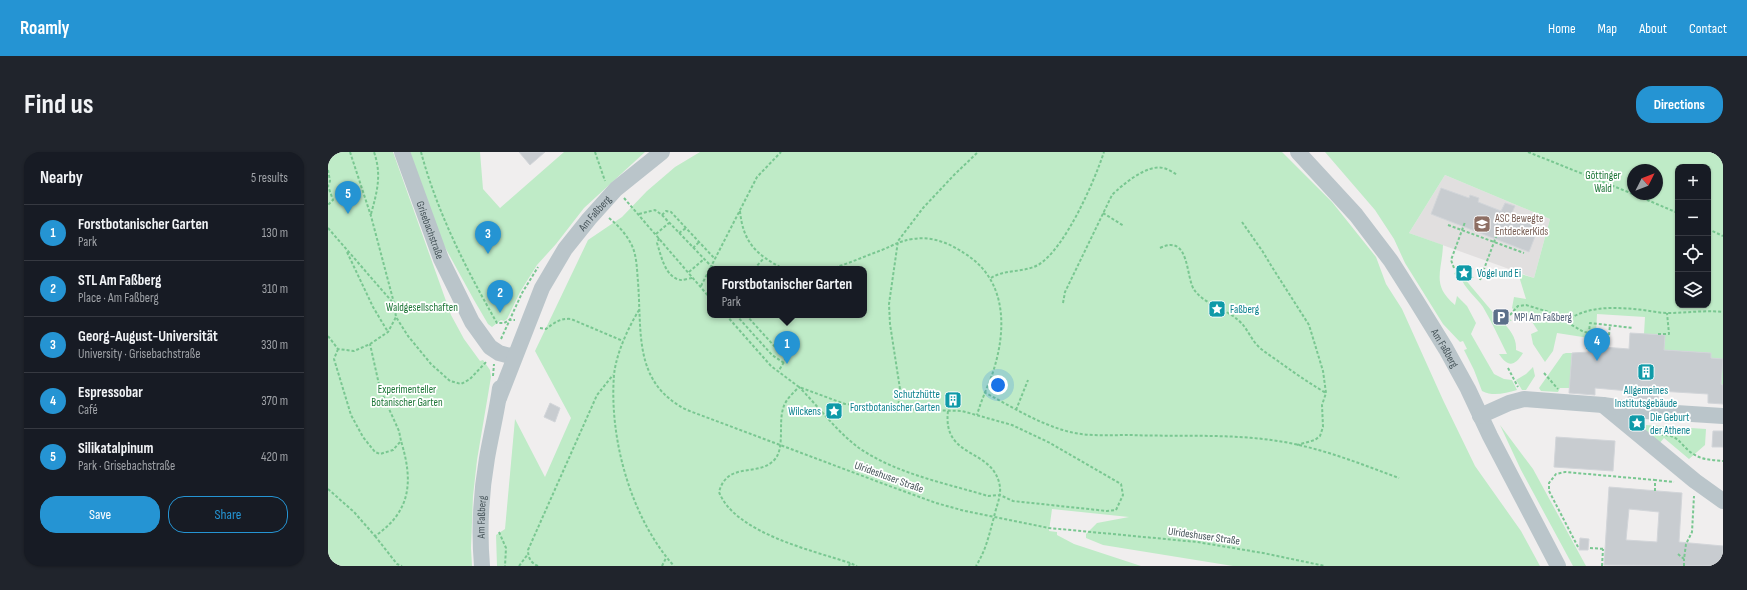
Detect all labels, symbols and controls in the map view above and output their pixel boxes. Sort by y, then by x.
text: Roamly [20,17,70,40]
text: Home [1548,20,1576,37]
text: Map [1598,20,1617,37]
text: About [1639,20,1667,37]
text: Contact [1689,20,1727,37]
button: Directions [1636,86,1723,123]
text: Find us [24,88,93,121]
north arrow [1627,164,1663,200]
map controls [1675,164,1711,308]
button: + [1675,164,1711,200]
text: Nearby [40,168,83,188]
park label: Göttinger Wald [1585,169,1621,195]
text: 5 results [251,170,288,186]
pin: 5 [335,181,361,214]
street label: Am Faßberg [575,192,614,234]
street label: Grisebachstraße [414,199,447,261]
button: − [1675,200,1711,236]
place label: ASC Bewegte EntdeckerKids [1494,212,1548,238]
school or university icon: ASC Bewegte EntdeckerKids [1472,214,1492,234]
text: Forstbotanischer Garten [78,215,208,234]
pin: 3 [475,221,501,254]
text: 1 [50,225,56,241]
text: 130 m [262,225,288,241]
text: Park [78,234,97,250]
button: locate [1675,236,1711,272]
place icon: Vogel und Ei [1454,263,1474,283]
popup [707,266,867,318]
place label: Vogel und Ei [1477,267,1521,280]
text: STL Am Faßberg [78,271,161,290]
button: layers [1675,272,1711,308]
text: Forstbotanischer Garten [722,275,852,294]
pin: 2 [487,280,513,313]
text: 2 [50,281,56,297]
text: 310 m [262,281,288,297]
text: Place · Am Faßberg [78,290,159,306]
text: Park [722,294,741,310]
place icon: Faßberg [1207,299,1227,319]
park label: Waldgesellschaften [386,301,458,314]
place label: Faßberg [1230,303,1260,316]
parking icon: MPI Am Faßberg [1491,307,1511,327]
place label: MPI Am Faßberg [1514,311,1573,324]
street label: Am Faßberg [1428,325,1462,370]
text: Georg-August-Universität [78,327,218,346]
pin: 4 [1584,328,1610,361]
pin: 1 [774,331,800,364]
text: 3 [50,337,56,353]
text: 330 m [261,337,288,353]
text: University · Grisebachstraße [78,346,200,362]
building icon: Allgemeines Institutsgebäude [1636,362,1656,382]
your location [988,375,1008,395]
text: Espressobar [78,383,143,402]
park label: Experimenteller Botanischer Garten [371,383,443,409]
place label: Allgemeines Institutsgebäude [1615,384,1677,410]
place label: Schutzhütte Forstbotanischer Garten [850,388,940,414]
building icon: Schutzhütte Forstbotanischer Garten [943,390,963,410]
text: 4 [50,393,56,409]
text: 370 m [261,393,288,409]
place icon: Wilckens [824,401,844,421]
text: Café [78,402,98,418]
place label: Wilckens [788,405,821,418]
place label: Die Geburt der Athene [1650,411,1690,437]
place icon: Die Geburt der Athene [1627,413,1647,433]
text: Silikatalpinum [78,439,153,458]
text: 5 [50,449,56,465]
text: 420 m [261,449,288,465]
text: Park · Grisebachstraße [78,458,175,474]
street label: Ulrideshuser Straße [853,458,925,496]
street label: Am Faßberg [474,494,489,540]
button: Save [40,496,160,533]
button: Share [168,496,288,533]
street label: Ulrideshuser Straße [1167,525,1241,547]

